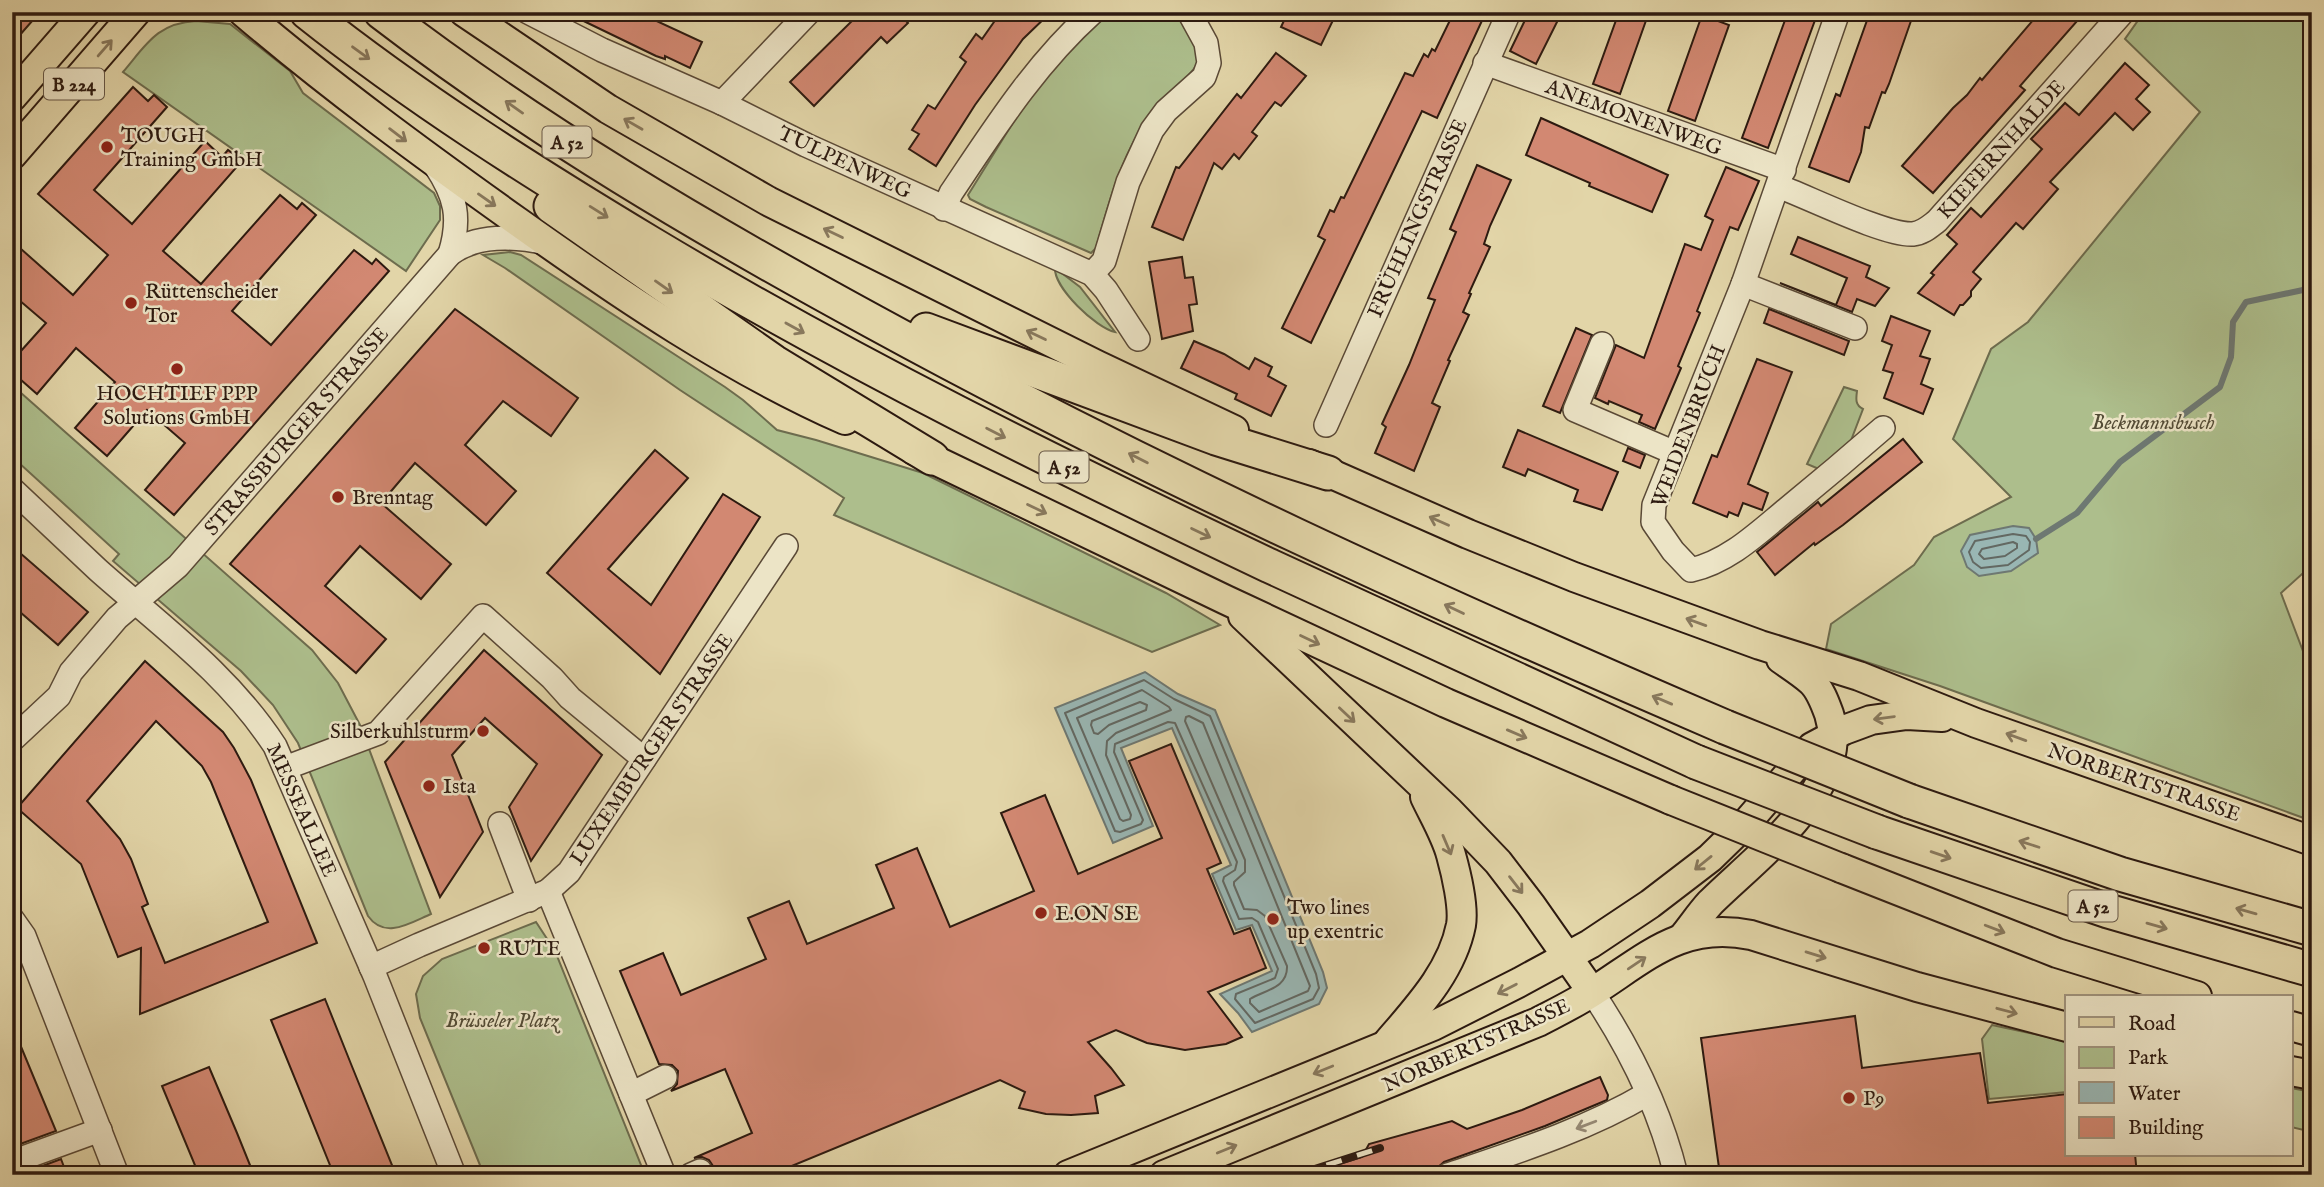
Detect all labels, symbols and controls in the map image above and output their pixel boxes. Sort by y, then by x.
one-way arrow [97,39,113,57]
one-way arrow [352,46,370,61]
road number: B 224 [44,68,104,100]
street label: ANEMONENWEG [1541,74,1726,163]
street label: KIEFERNHALDE [1932,74,2072,226]
one-way arrow [505,100,524,114]
street label: FRÜHLINGSTRASSE [1362,115,1474,322]
one-way arrow [624,117,644,131]
street label: TULPENWEG [773,121,916,206]
place label: TOUGH Training GmbH [121,123,263,174]
road number: A 52 [542,126,592,158]
one-way arrow [389,128,407,143]
marker: TOUGH Training GmbH [99,139,115,155]
one-way arrow [477,193,496,207]
one-way arrow [588,206,608,220]
one-way arrow [823,226,844,240]
place label: Rüttenscheider Tor [145,279,279,330]
one-way arrow [654,280,674,294]
marker: Rüttenscheider Tor [123,295,139,311]
one-way arrow [784,321,804,335]
street label: STRASSBURGER STRASSE [199,322,395,542]
one-way arrow [1026,327,1047,341]
street label: WEIDENBRUCH [1646,341,1733,512]
marker: HOCHTIEF PPP Solutions GmbH [169,361,185,377]
place label: HOCHTIEF PPP Solutions GmbH [96,381,258,432]
park label: Beckmannsbusch [2091,410,2215,437]
one-way arrow [985,427,1006,441]
one-way arrow [1128,451,1149,465]
road number: A 52 [1040,452,1088,482]
place label: Brenntag [352,485,434,512]
marker: Brenntag [330,489,346,505]
one-way arrow [1026,503,1047,516]
one-way arrow [1428,514,1450,527]
one-way arrow [1190,527,1211,540]
one-way arrow [1443,602,1465,615]
one-way arrow [1686,615,1708,627]
street label: LUXEMBURGER STRASSE [564,629,740,871]
one-way arrow [1299,634,1320,647]
one-way arrow [1652,693,1673,706]
one-way arrow [1338,706,1355,723]
one-way arrow [1873,712,1896,725]
place label: Silberkuhlsturm [330,719,469,746]
marker: Silberkuhlsturm [475,723,491,739]
one-way arrow [1506,728,1527,741]
one-way arrow [2006,730,2028,742]
street label: NORBERTSTRASSE [2043,738,2244,829]
street label: MESSEALLEE [259,740,342,882]
place label: Ista [443,774,477,801]
marker: Ista [421,778,437,794]
one-way arrow [1441,834,1454,855]
one-way arrow [2018,837,2040,849]
one-way arrow [1930,850,1952,862]
one-way arrow [1695,855,1713,871]
one-way arrow [1509,875,1524,894]
road number: A 52 [2068,890,2118,922]
place label: Two lines up exentric [1287,895,1384,946]
place label: E.ON SE [1055,901,1139,928]
one-way arrow [2235,904,2257,917]
marker: E.ON SE [1033,905,1049,921]
marker: Two lines up exentric [1265,911,1281,927]
one-way arrow [2145,920,2168,933]
one-way arrow [1984,923,2006,936]
place label: RUTE [498,936,561,963]
marker: RUTE [476,940,492,956]
one-way arrow [1805,949,1827,962]
one-way arrow [1626,956,1646,970]
one-way arrow [1497,983,1517,997]
street label: NORBERTSTRASSE [1379,993,1575,1100]
legend [2065,995,2292,1156]
one-way arrow [1996,1005,2018,1018]
park label: Brüsseler Platz [445,1008,561,1035]
text: Road [2128,1011,2176,1038]
text: Park [2128,1045,2169,1072]
one-way arrow [1313,1064,1335,1077]
text: Water [2128,1081,2181,1108]
place label: P9 [1863,1086,1884,1113]
marker: P9 [1841,1090,1857,1106]
text: Building [2128,1115,2204,1142]
one-way arrow [1576,1119,1597,1132]
one-way arrow [1216,1142,1238,1155]

